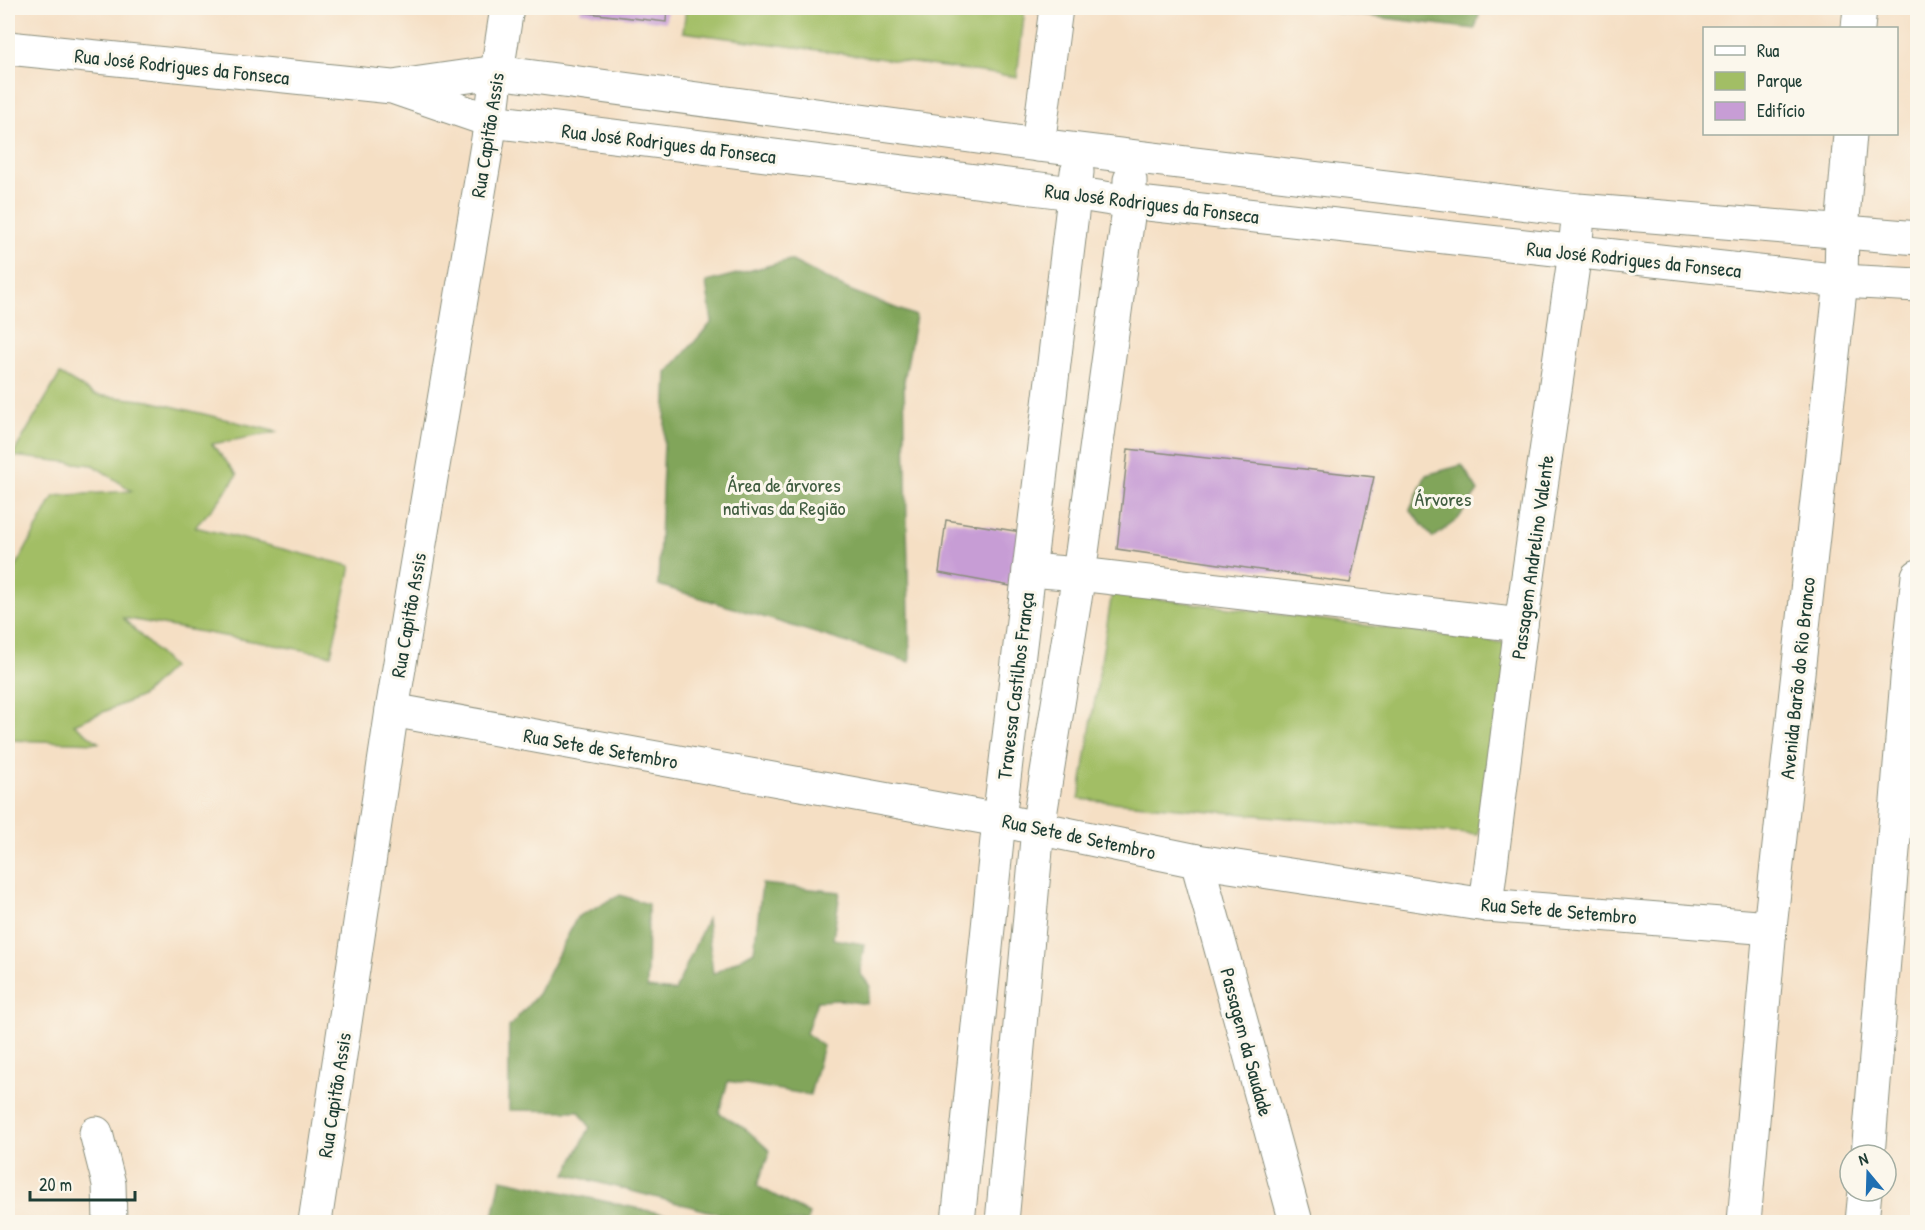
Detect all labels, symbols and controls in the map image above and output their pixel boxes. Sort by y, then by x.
legend [1703,27,1898,135]
text: Rua [1757,38,1779,63]
street label: Rua José Rodrigues da Fonseca [73,41,291,91]
text: Parque [1757,68,1802,93]
street label: Rua Capitão Assis [464,70,510,199]
text: Edifício [1757,98,1805,123]
street label: Rua José Rodrigues da Fonseca [560,116,778,170]
street label: Rua José Rodrigues da Fonseca [1043,176,1261,230]
street label: Rua José Rodrigues da Fonseca [1525,234,1743,284]
street label: Passagem Andrelino Valente [1504,453,1560,661]
park label: Área de árvores nativas da Região [723,471,845,521]
park label: Árvores [1415,485,1472,512]
street label: Rua Capitão Assis [384,550,432,679]
street label: Avenida Barão do Rio Branco [1773,576,1821,780]
street label: Travessa Castilhos França [990,591,1040,781]
street label: Rua Sete de Setembro [522,721,680,775]
street label: Rua Sete de Setembro [1000,807,1158,865]
street label: Rua Sete de Setembro [1480,890,1638,930]
street label: Passagem da Saudade [1214,965,1280,1119]
street label: Rua Capitão Assis [311,1030,357,1159]
north arrow [1838,1143,1898,1203]
text: N [1856,1147,1871,1171]
scale bar [30,1164,135,1202]
text: 20 m [39,1172,72,1197]

